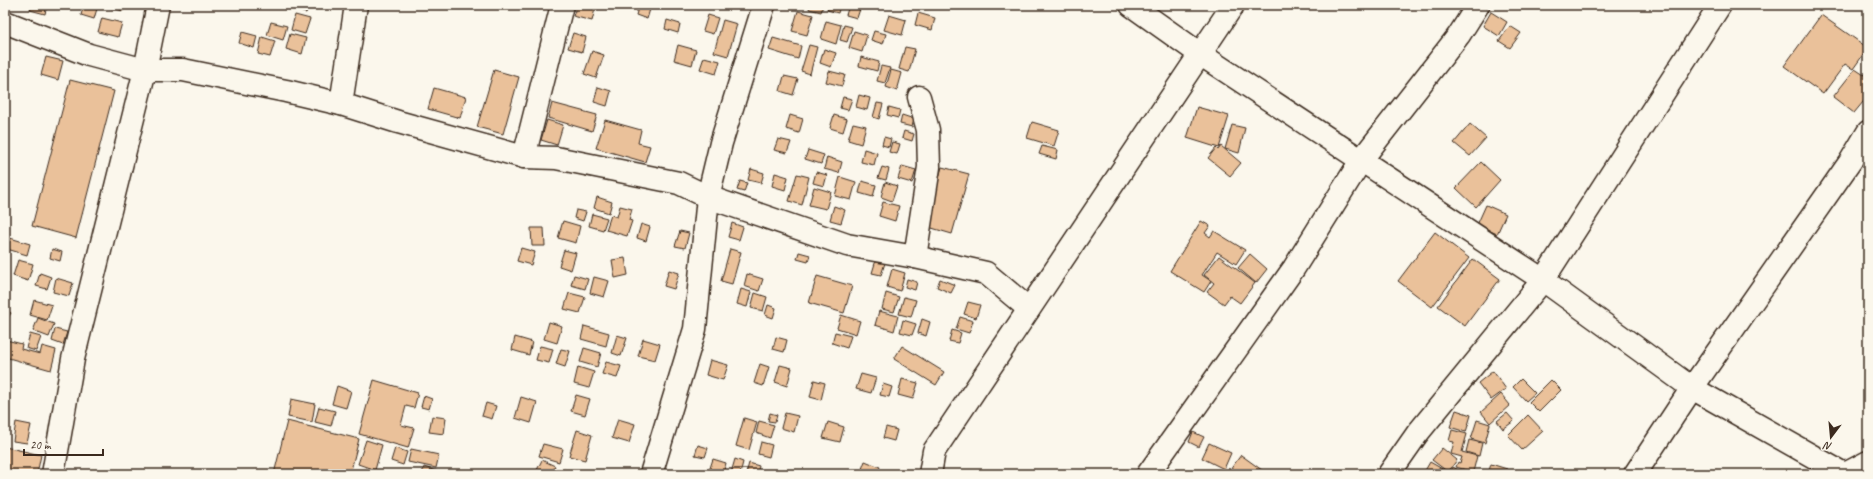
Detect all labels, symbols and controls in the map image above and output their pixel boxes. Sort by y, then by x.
north arrow [1811,417,1851,457]
scale bar [24,431,103,457]
text: 20 m [30,437,52,453]
text: N [1821,438,1833,454]

